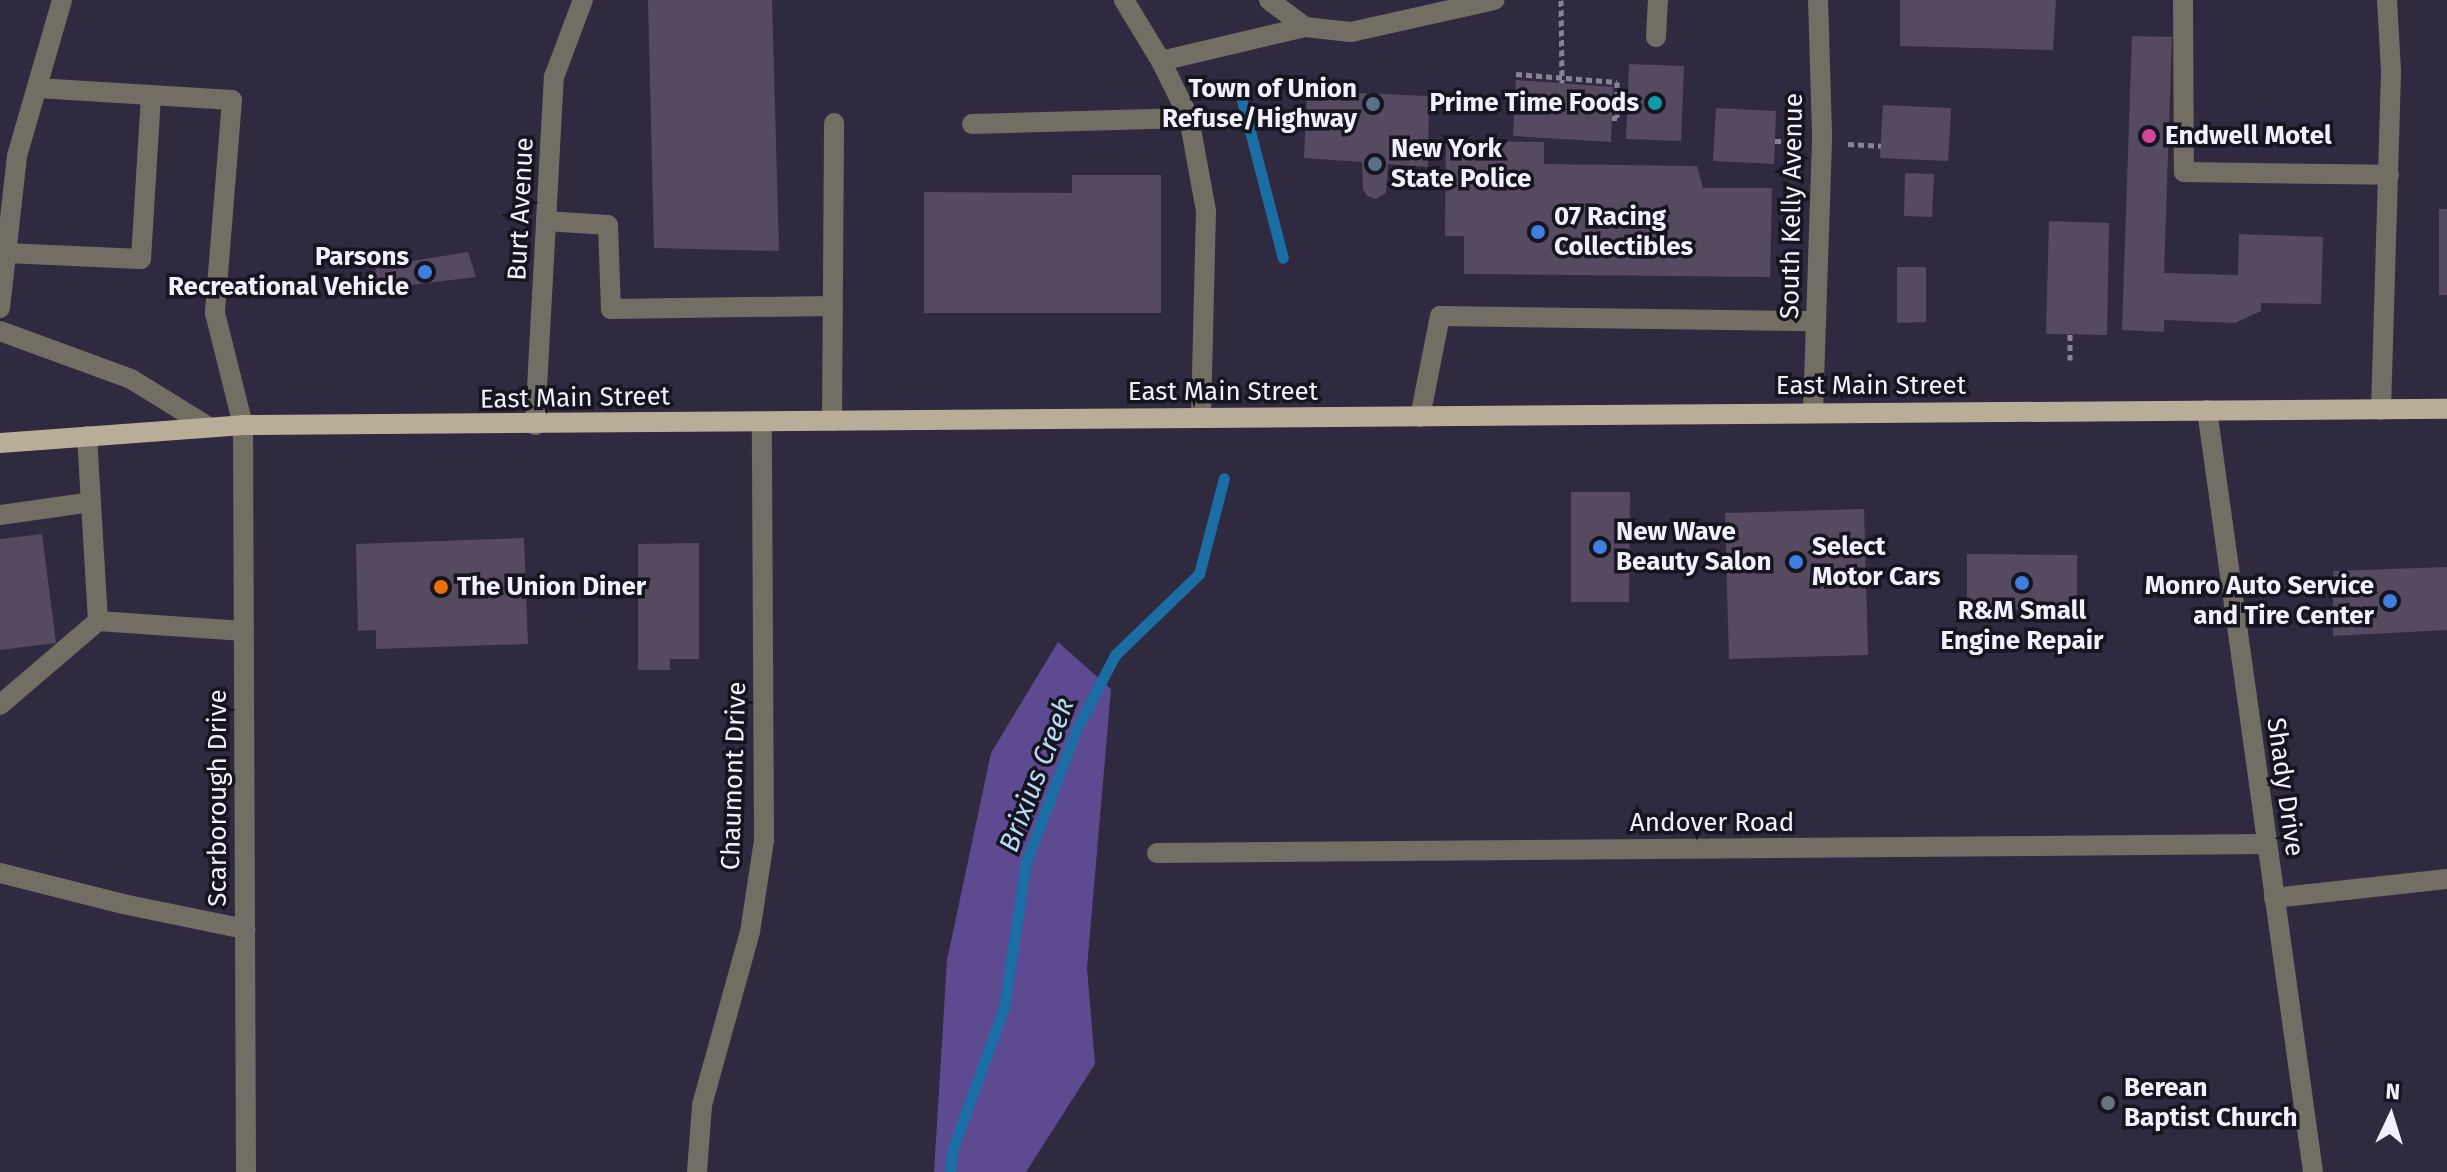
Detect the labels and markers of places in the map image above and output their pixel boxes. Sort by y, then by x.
place label: Town of Union Refuse/Highway [1162,73,1357,134]
place label: Prime Time Foods [1430,87,1639,119]
marker: Prime Time Foods [1646,94,1664,112]
marker: Town of Union Refuse/Highway [1364,95,1382,113]
place label: Endwell Motel [2165,120,2332,152]
marker: Endwell Motel [2140,127,2158,145]
place label: New York State Police [1391,133,1531,194]
marker: New York State Police [1366,155,1384,173]
place label: 07 Racing Collectibles [1554,201,1693,262]
marker: 07 Racing Collectibles [1529,223,1547,241]
place label: Parsons Recreational Vehicle [168,241,409,302]
marker: Parsons Recreational Vehicle [416,263,434,281]
place label: New Wave Beauty Salon [1616,516,1771,578]
place label: Select Motor Cars [1812,531,1941,592]
marker: New Wave Beauty Salon [1591,538,1609,556]
marker: Select Motor Cars [1787,553,1805,571]
place label: Monro Auto Service and Tire Center [2145,570,2374,632]
place label: The Union Diner [457,571,646,603]
marker: R&M Small Engine Repair [2013,574,2031,592]
marker: The Union Diner [432,578,450,596]
marker: Monro Auto Service and Tire Center [2381,592,2399,610]
place label: R&M Small Engine Repair [1941,595,2103,656]
place label: Berean Baptist Church [2124,1072,2298,1134]
marker: Berean Baptist Church [2099,1094,2117,1112]

